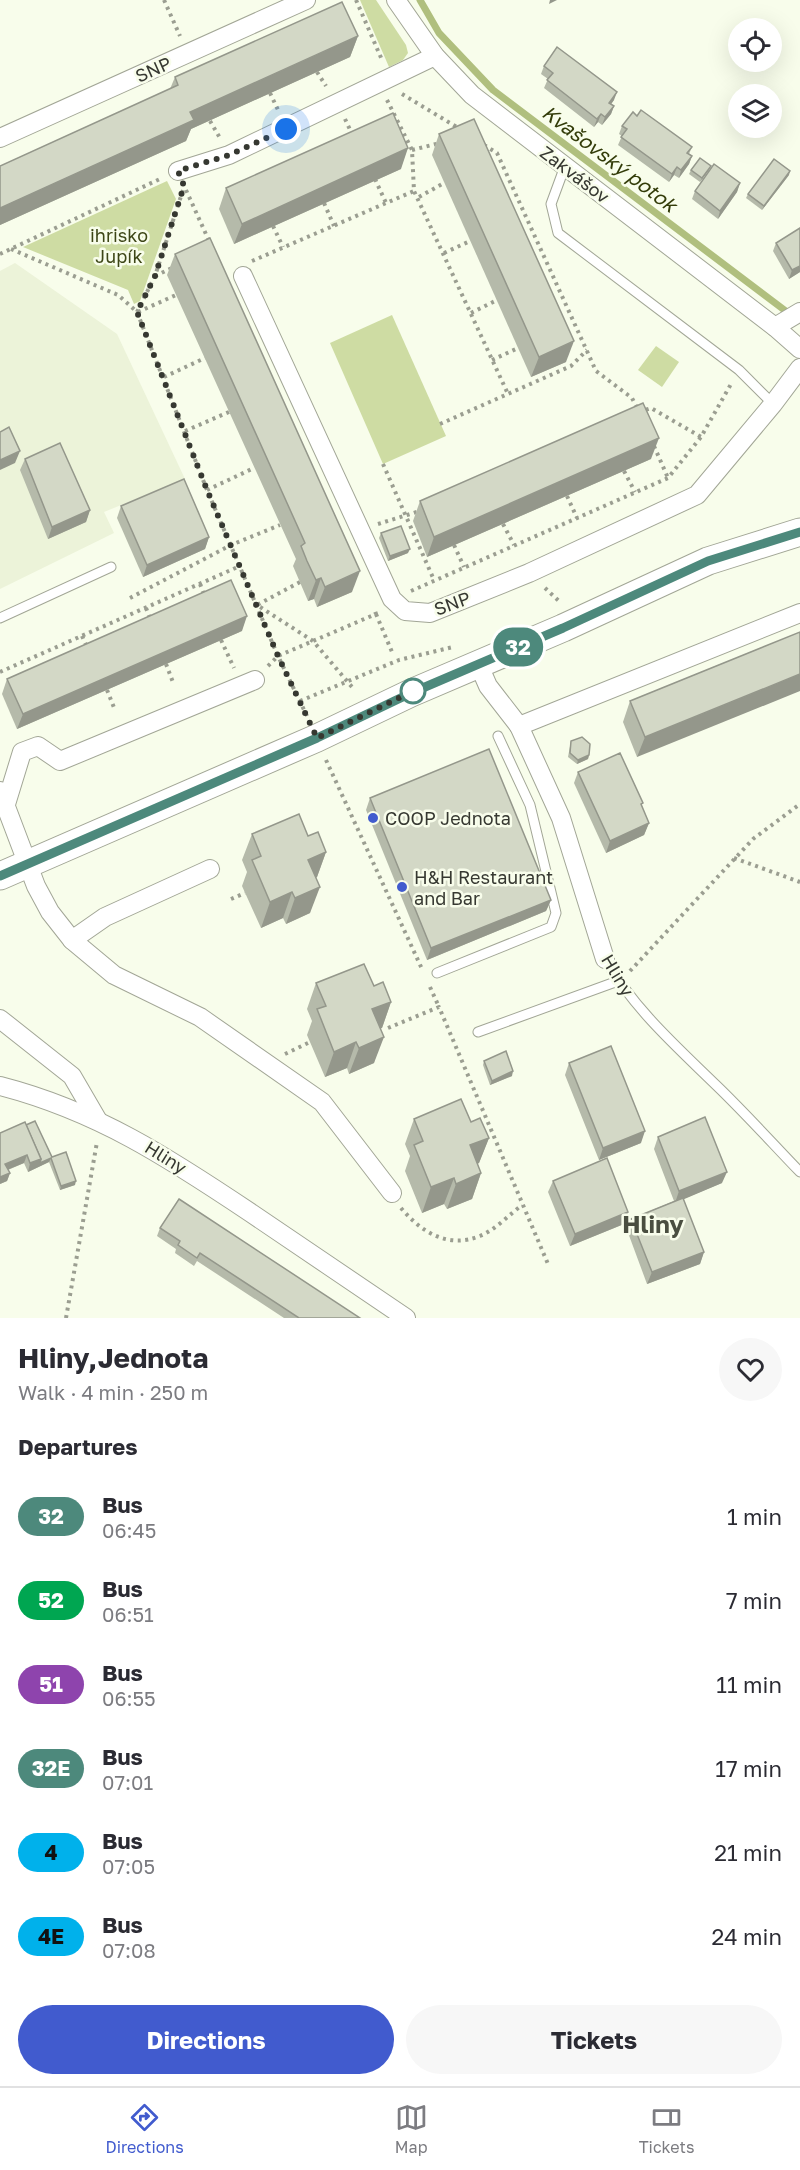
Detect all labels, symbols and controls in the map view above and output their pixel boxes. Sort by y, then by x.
map controls [728,18,782,138]
button: locate [728,18,782,72]
street label: SNP [132,51,174,87]
button: layers [728,84,782,138]
water label: Kvašovský potok [537,100,684,219]
your location [271,114,301,144]
street label: Zakvášov [536,141,614,207]
park label: ihrisko Jupík [90,224,148,267]
street label: SNP [431,586,473,620]
line badge: 32 [491,628,545,666]
text: 32 [505,634,531,660]
unlabelled marker [400,678,426,704]
place label: COOP Jednota [385,807,511,829]
marker: COOP Jednota [366,811,380,825]
place label: H&H Restaurant and Bar [414,866,553,909]
marker: H&H Restaurant and Bar [395,880,409,894]
street label: Hliny [597,950,639,1000]
street label: Hliny [141,1136,191,1178]
district label: Hliny [622,1209,684,1238]
button: heart [719,1338,782,1401]
text: Hliny,Jednota [18,1341,208,1374]
text: Walk · 4 min · 250 m [18,1380,208,1404]
text: Departures [18,1433,137,1460]
text: Bus [102,1491,143,1518]
text: 32 [38,1503,64,1529]
text: 1 min [727,1503,782,1530]
text: 06:45 [102,1518,156,1542]
text: Bus [102,1575,143,1602]
text: 52 [38,1587,64,1613]
text: 7 min [726,1587,782,1614]
text: 06:51 [102,1602,154,1626]
text: Bus [102,1659,143,1686]
text: 51 [39,1671,63,1697]
text: 11 min [716,1671,782,1698]
text: 06:55 [102,1686,156,1710]
text: Bus [102,1743,143,1770]
text: 32E [32,1755,70,1781]
text: 17 min [715,1755,782,1782]
text: 07:01 [102,1770,153,1794]
text: Bus [102,1827,143,1854]
text: 4 [44,1839,58,1865]
text: 21 min [714,1839,782,1866]
text: 07:05 [102,1854,155,1878]
text: Bus [102,1911,143,1938]
text: 4E [38,1923,64,1949]
text: 24 min [711,1923,782,1950]
text: 07:08 [102,1938,156,1962]
button: Directions [18,2005,394,2074]
button: Tickets [406,2005,782,2074]
tab: Directions [106,2101,184,2157]
tab: Map [395,2101,428,2157]
tab: Tickets [639,2101,695,2157]

